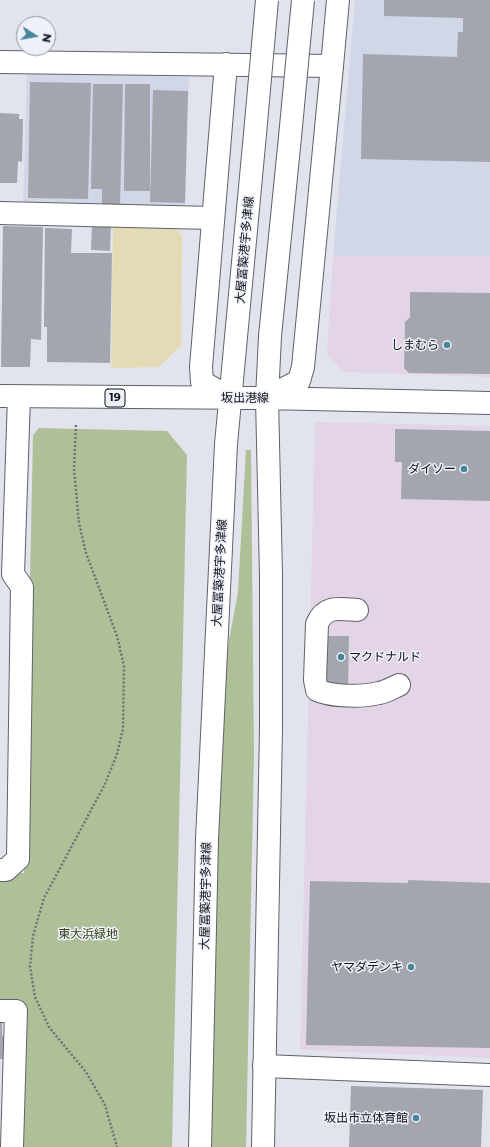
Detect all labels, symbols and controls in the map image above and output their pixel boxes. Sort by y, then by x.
north arrow [16,16,56,56]
text: N [39,32,55,44]
street label: 大屋冨築港宇多津線 [233,196,257,304]
place label: しまむら [391,338,439,352]
marker: しまむら [442,340,452,350]
road number: 19 [105,389,125,407]
street label: 坂出港線 [221,391,269,405]
place label: ダイソー [408,462,456,476]
marker: ダイソー [459,464,469,474]
street label: 大屋冨築港宇多津線 [210,519,230,627]
place label: マクドナルド [349,650,421,664]
marker: マクドナルド [336,652,346,662]
street label: 大屋冨築港宇多津線 [198,842,214,950]
park label: 東大浜緑地 [58,927,118,941]
place label: ヤマダデンキ [331,960,403,974]
marker: ヤマダデンキ [406,962,416,972]
place label: 坂出市立体育館 [324,1111,408,1125]
marker: 坂出市立体育館 [411,1113,421,1123]

